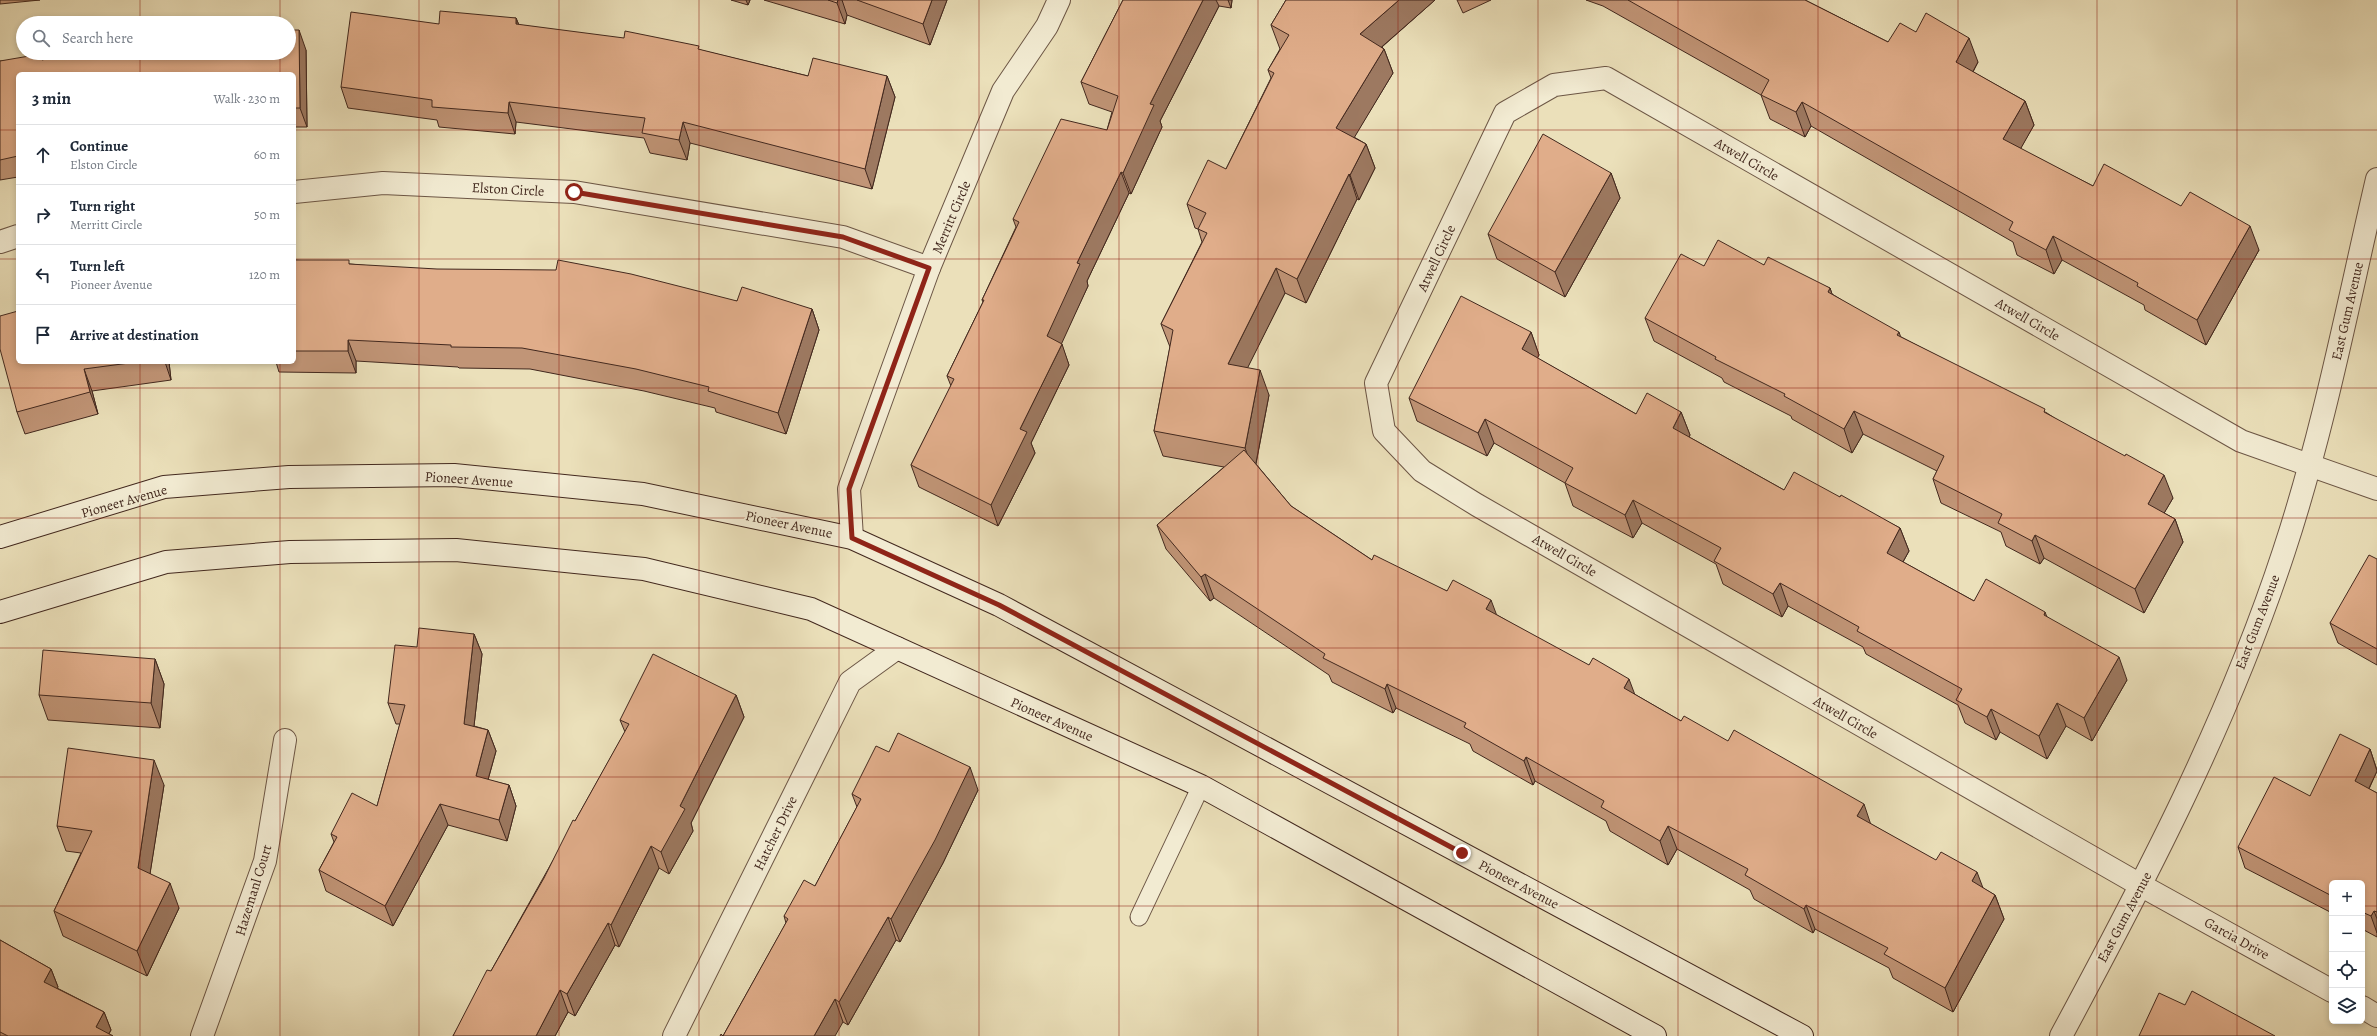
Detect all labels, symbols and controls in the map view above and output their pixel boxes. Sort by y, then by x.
search box [16,16,296,60]
icon: search [30,27,52,49]
text: Search here [62,28,133,48]
text: 3 min [32,87,71,110]
text: Walk · 230 m [214,90,280,107]
street label: Atwell Circle [1710,133,1783,186]
text: Continue [70,136,128,156]
icon: ahead [32,144,54,166]
text: 60 m [254,146,280,163]
text: Elston Circle [70,156,137,173]
street label: Elston Circle [471,178,545,201]
street label: Merritt Circle [928,178,975,257]
route start [565,183,583,201]
text: Turn right [70,196,135,216]
icon: right [32,204,54,226]
text: 50 m [254,206,280,223]
text: Merritt Circle [70,216,142,233]
street label: Atwell Circle [1412,222,1460,296]
text: Turn left [70,256,125,276]
street label: East Gum Avenue [2327,260,2368,362]
icon: left [32,264,54,286]
text: 120 m [249,266,280,283]
text: Pioneer Avenue [70,276,152,293]
street label: Atwell Circle [1991,293,2064,346]
icon: arrive [32,324,54,346]
text: Arrive at destination [70,325,199,345]
street label: Pioneer Avenue [424,467,514,492]
street label: Pioneer Avenue [79,480,169,523]
street label: Pioneer Avenue [744,506,834,543]
street label: Atwell Circle [1528,529,1601,582]
street label: East Gum Avenue [2231,572,2284,672]
street label: Atwell Circle [1809,691,1882,744]
street label: Pioneer Avenue [1007,693,1096,746]
street label: Hatcher Drive [749,793,802,874]
street label: Hazemanl Court [231,842,276,938]
route end [1453,844,1471,862]
street label: Pioneer Avenue [1475,855,1562,914]
street label: East Gum Avenue [2093,868,2156,966]
map controls [2329,880,2365,1024]
button: + [2329,880,2365,916]
street label: Garcia Drive [2201,913,2273,964]
button: − [2329,916,2365,952]
button: locate [2329,952,2365,988]
button: layers [2329,988,2365,1024]

